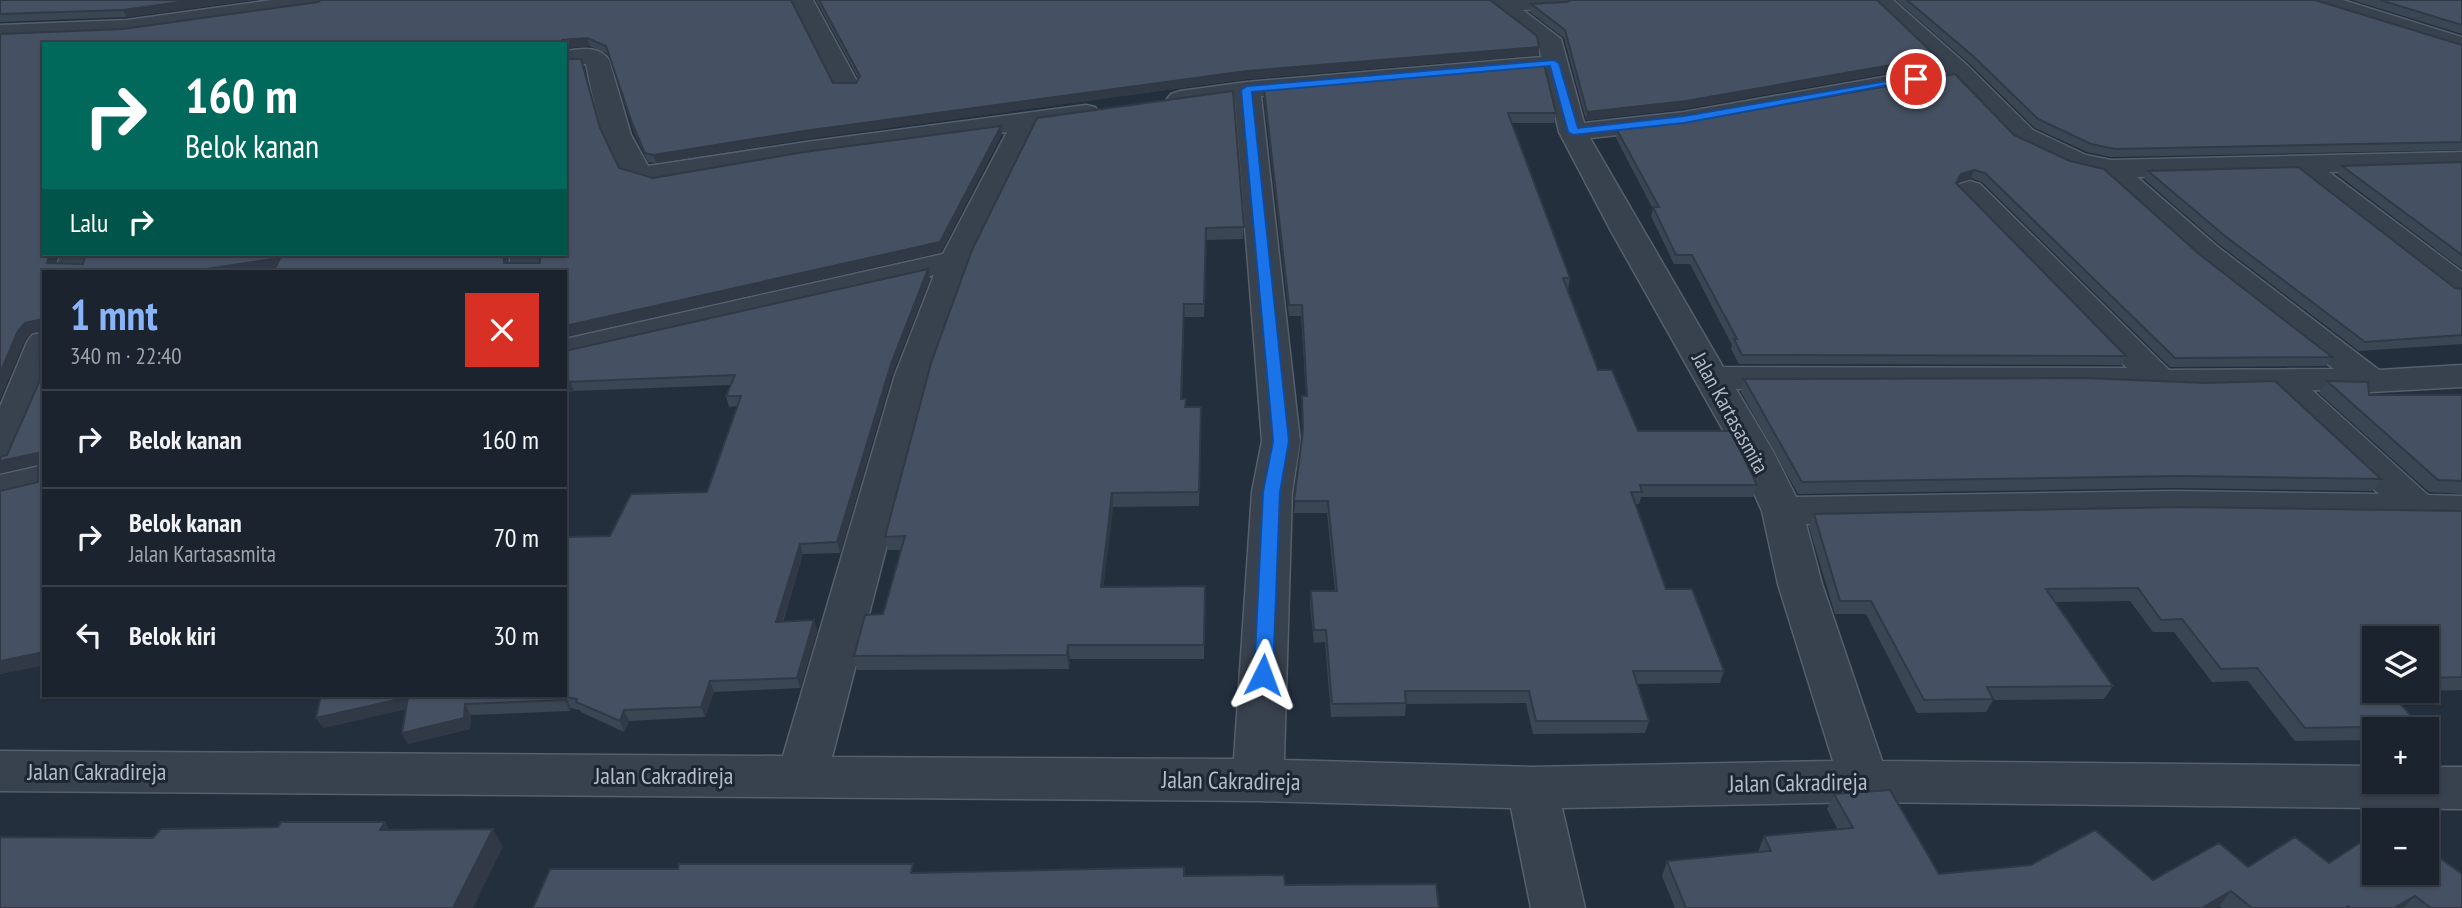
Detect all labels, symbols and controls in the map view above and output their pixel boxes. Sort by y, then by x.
pin [1886,49,1946,109]
icon: arrive [1897,60,1935,98]
text: 160 m [185,63,298,127]
icon: right [70,70,161,161]
text: Belok kanan [185,125,319,167]
icon: right [122,203,160,241]
text: Lalu [70,206,108,239]
text: 1 mnt [70,287,158,342]
button: close [465,293,539,367]
text: 340 m · 22:40 [70,341,182,370]
street label: Jalan Kartasasmita [1686,347,1775,478]
icon: right [70,420,108,458]
text: Belok kanan [129,423,242,456]
text: 160 m [481,423,539,456]
text: Belok kanan [129,506,242,539]
icon: right [70,518,108,556]
text: 70 m [493,521,539,554]
text: Jalan Kartasasmita [129,539,276,568]
icon: left [70,616,108,654]
text: Belok kiri [129,619,216,652]
text: 30 m [493,619,539,652]
map controls [2362,626,2439,885]
button: layers [2362,626,2439,703]
position arrow [1226,638,1300,712]
button: + [2362,717,2439,794]
street label: Jalan Cakradireja [27,756,166,787]
street label: Jalan Cakradireja [594,760,733,791]
street label: Jalan Cakradireja [1160,764,1301,797]
street label: Jalan Cakradireja [1727,766,1868,799]
button: − [2362,808,2439,885]

